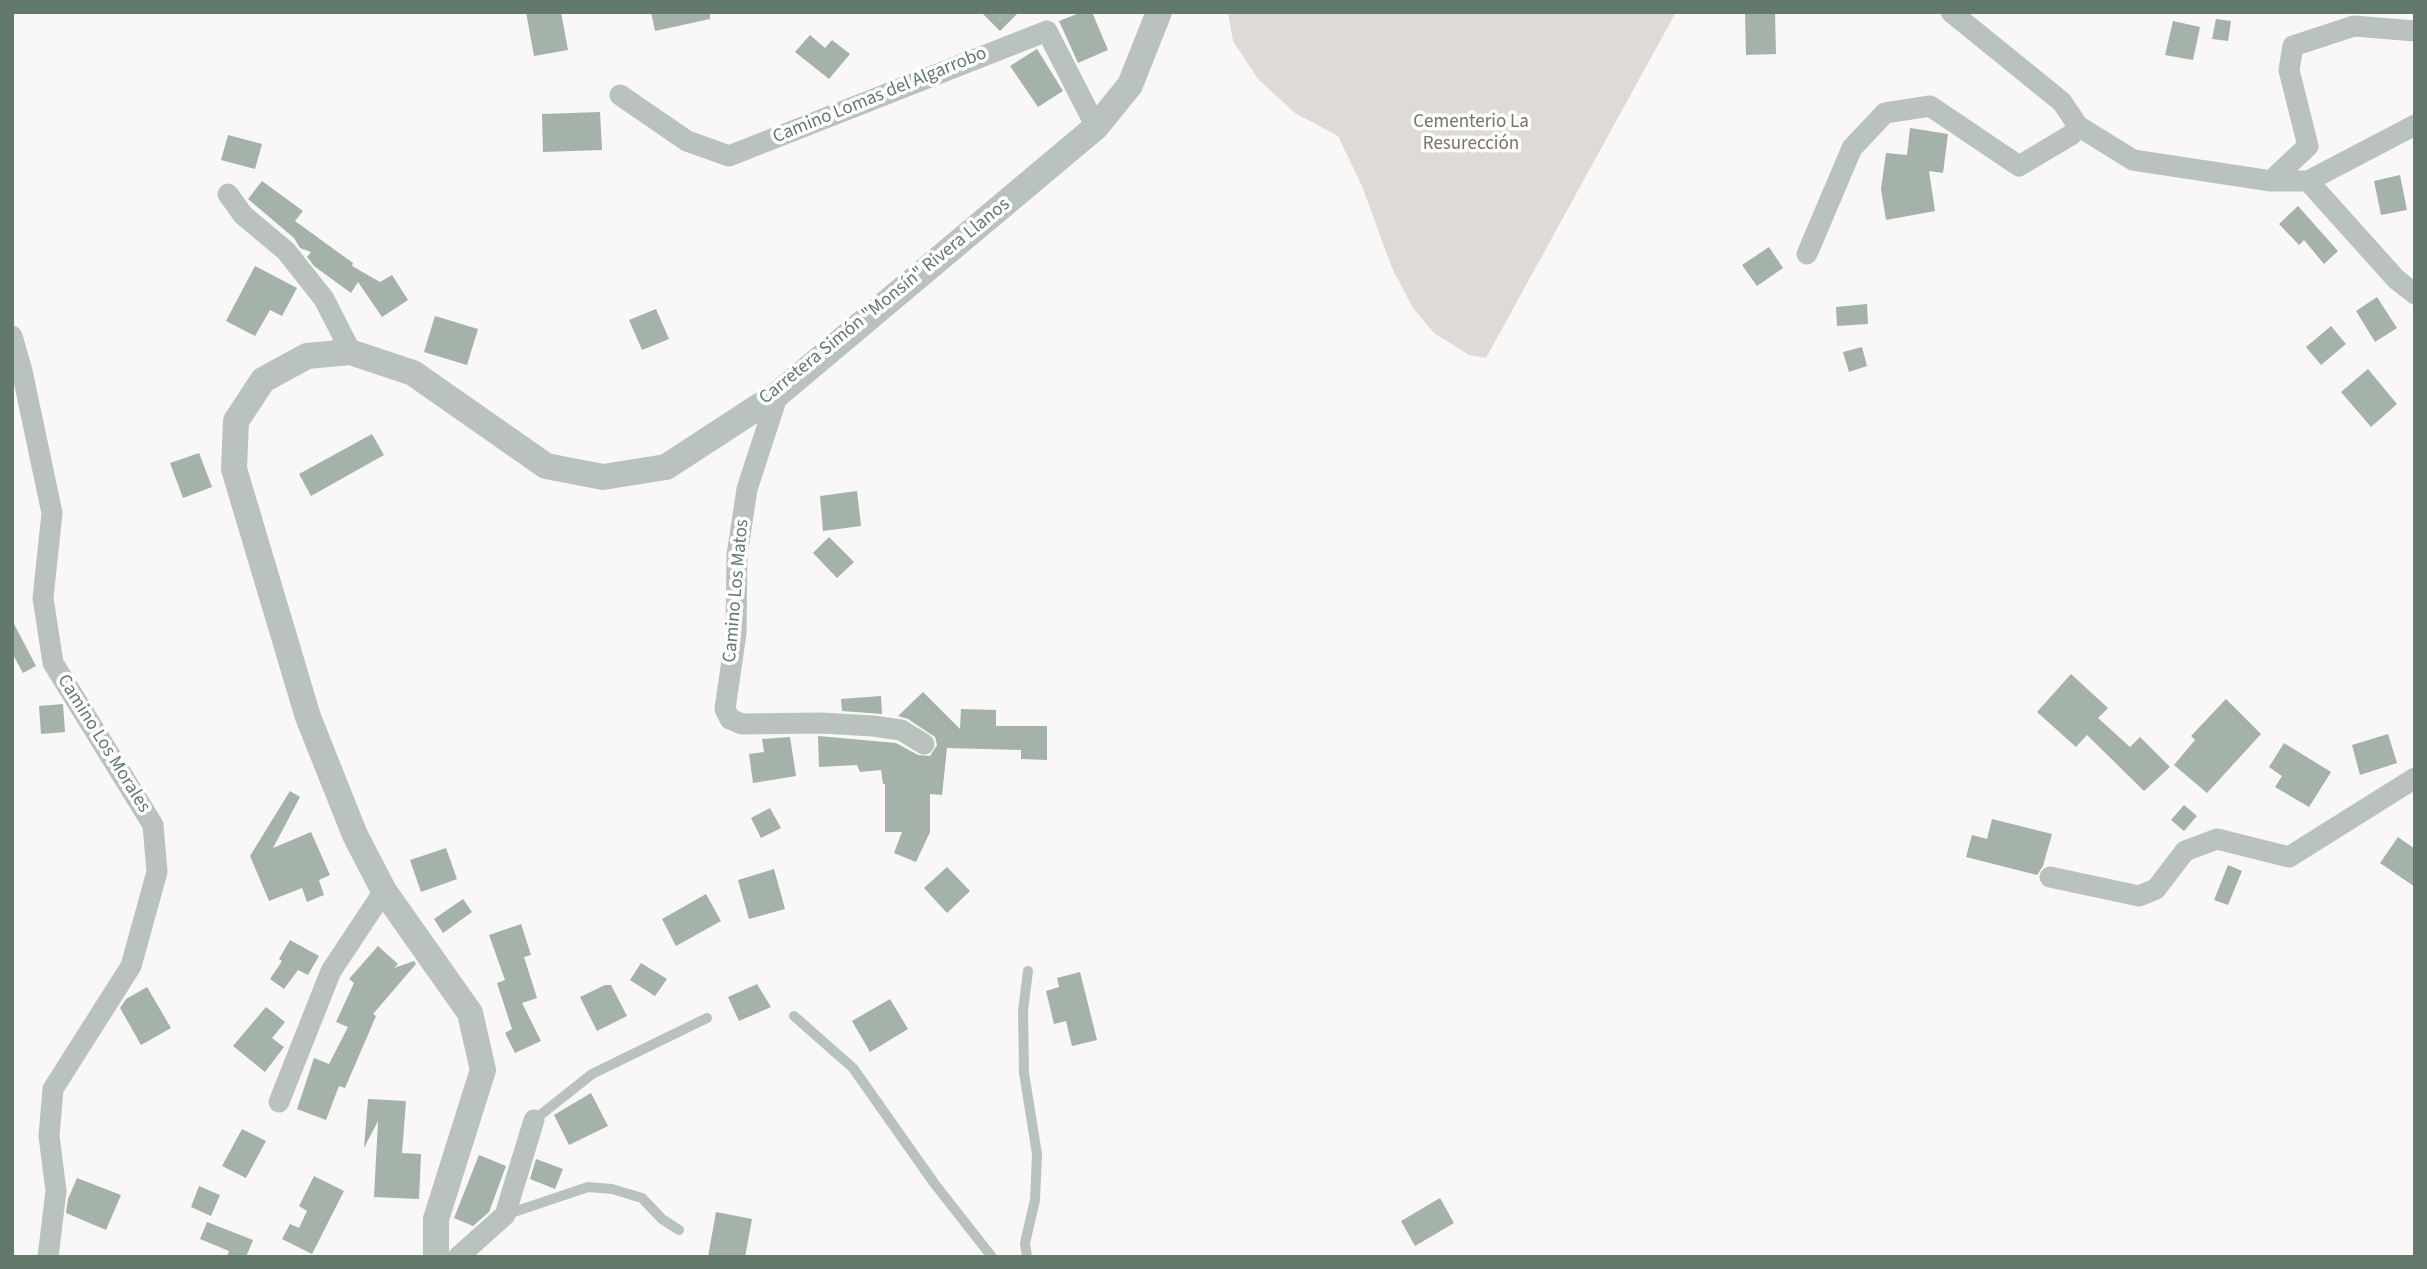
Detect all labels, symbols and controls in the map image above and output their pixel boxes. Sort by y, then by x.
street label: Camino Lomas del Algarrobo [770,43,990,149]
park label: Cementerio La Resurección [1413,112,1529,156]
street label: Carretera Simón "Monsín" Rivera Llanos [755,194,1015,410]
street label: Camino Los Matos [719,518,755,664]
street label: Camino Los Morales [51,671,155,817]

